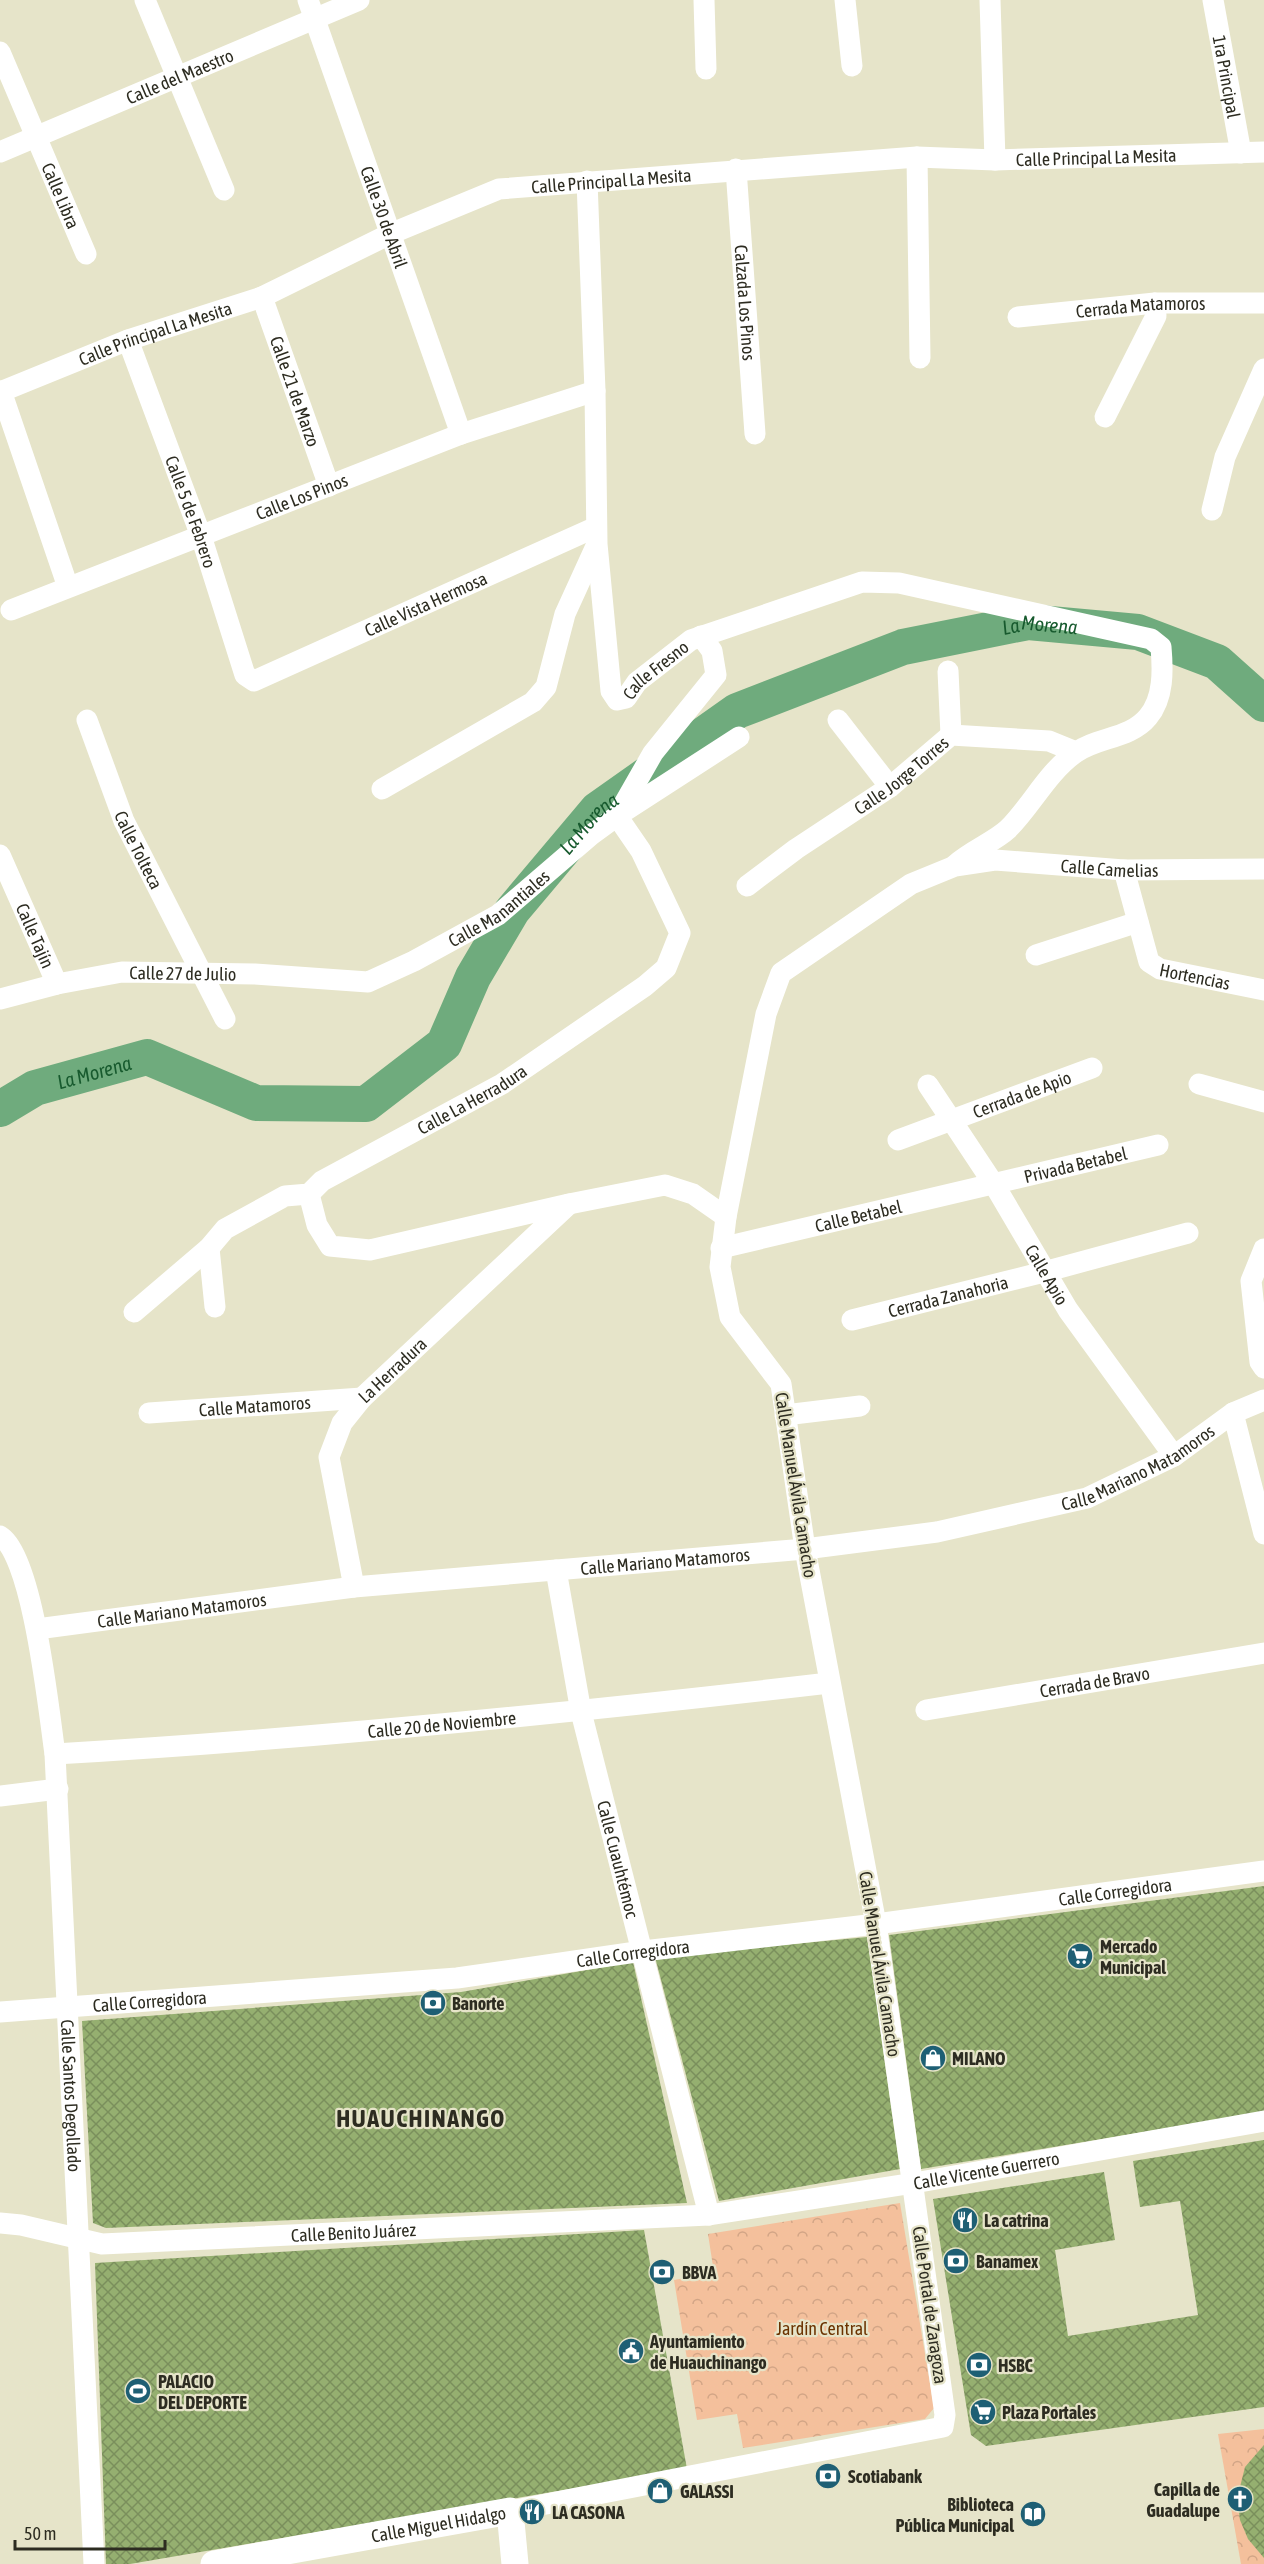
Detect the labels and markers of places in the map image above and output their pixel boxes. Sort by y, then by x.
place label: Mercado Municipal [1100,1936,1166,1978]
supermarket icon: Mercado Municipal [1065,1941,1095,1971]
bank icon: Banorte [418,1988,448,2018]
place label: Banorte [452,1993,504,2014]
shop icon: MILANO [918,2043,948,2073]
place label: MILANO [952,2048,1006,2069]
restaurant icon: La catrina [950,2205,980,2235]
place label: La catrina [984,2210,1049,2231]
bank icon: Banamex [941,2246,971,2276]
place label: Banamex [976,2251,1039,2272]
bank icon: BBVA [647,2257,677,2287]
place label: BBVA [682,2262,717,2283]
place label: Ayuntamiento de Huauchinango [649,2331,767,2373]
public building icon: Ayuntamiento de Huauchinango [616,2336,646,2366]
bank icon: HSBC [964,2350,994,2380]
place label: HSBC [998,2355,1033,2376]
place label: PALACIO DEL DEPORTE [158,2371,247,2413]
sports icon: PALACIO DEL DEPORTE [123,2376,153,2406]
supermarket icon: Plaza Portales [968,2397,998,2427]
place label: Plaza Portales [1002,2402,1097,2423]
bank icon: Scotiabank [813,2461,843,2491]
place label: Scotiabank [848,2466,923,2487]
shop icon: GALASSI [645,2476,675,2506]
place label: Capilla de Guadalupe [1146,2479,1220,2521]
place label: GALASSI [680,2481,734,2502]
church icon: Capilla de Guadalupe [1225,2484,1255,2514]
place label: Biblioteca Pública Municipal [895,2494,1014,2536]
restaurant icon: LA CASONA [517,2497,547,2527]
library icon: Biblioteca Pública Municipal [1018,2499,1048,2529]
place label: LA CASONA [552,2502,625,2523]

